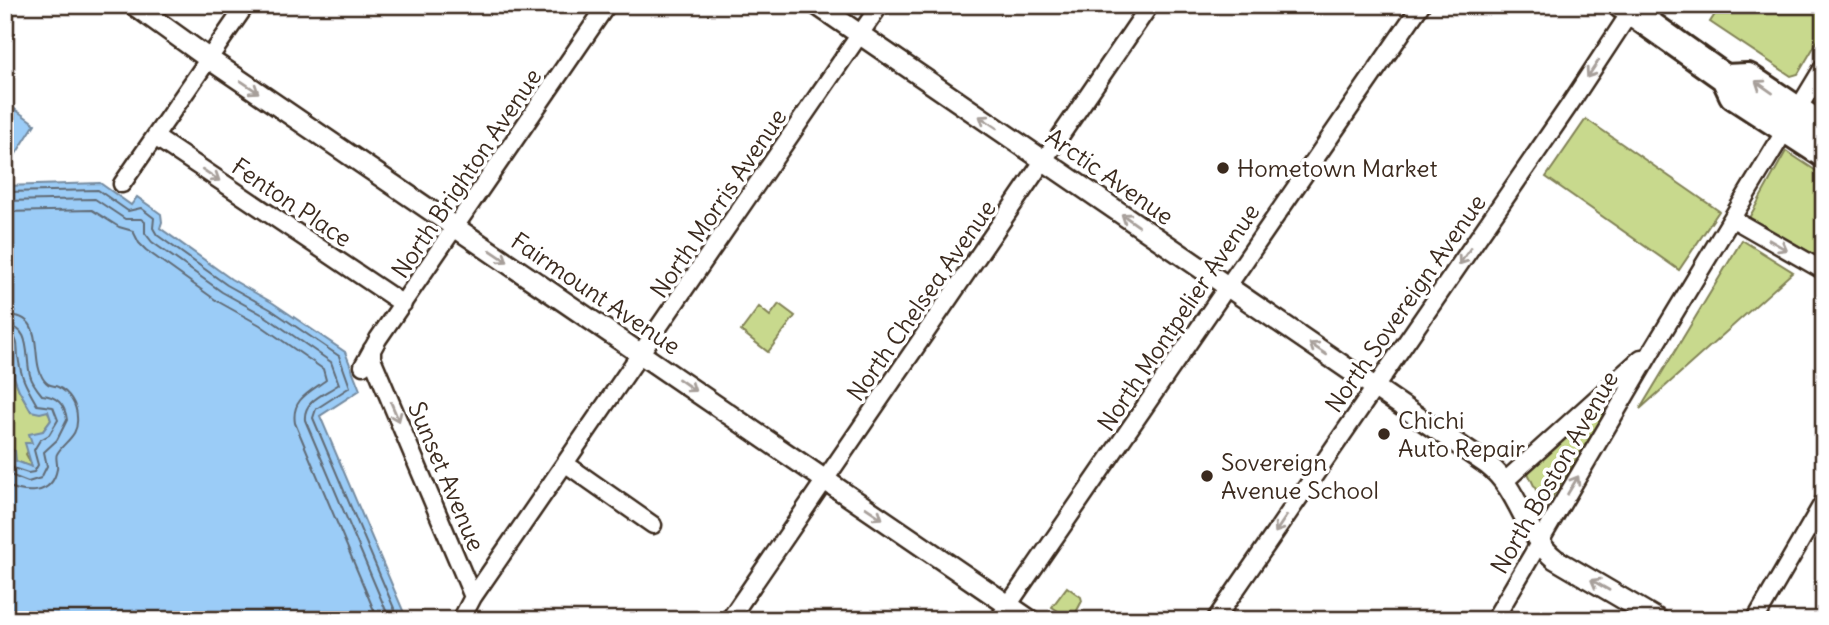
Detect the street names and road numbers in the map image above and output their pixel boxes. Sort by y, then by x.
street label: North Brighton Avenue [385,62,547,284]
street label: North Morris Avenue [643,103,793,303]
street label: Arctic Avenue [1040,121,1180,231]
street label: Fenton Place [226,151,358,253]
street label: North Sovereign Avenue [1318,188,1492,418]
street label: North Chelsea Avenue [840,194,1002,406]
street label: North Montpelier Avenue [1091,197,1265,437]
street label: Fairmount Avenue [506,225,686,361]
street label: North Boston Avenue [1484,365,1624,579]
street label: Sunset Avenue [402,397,492,555]

